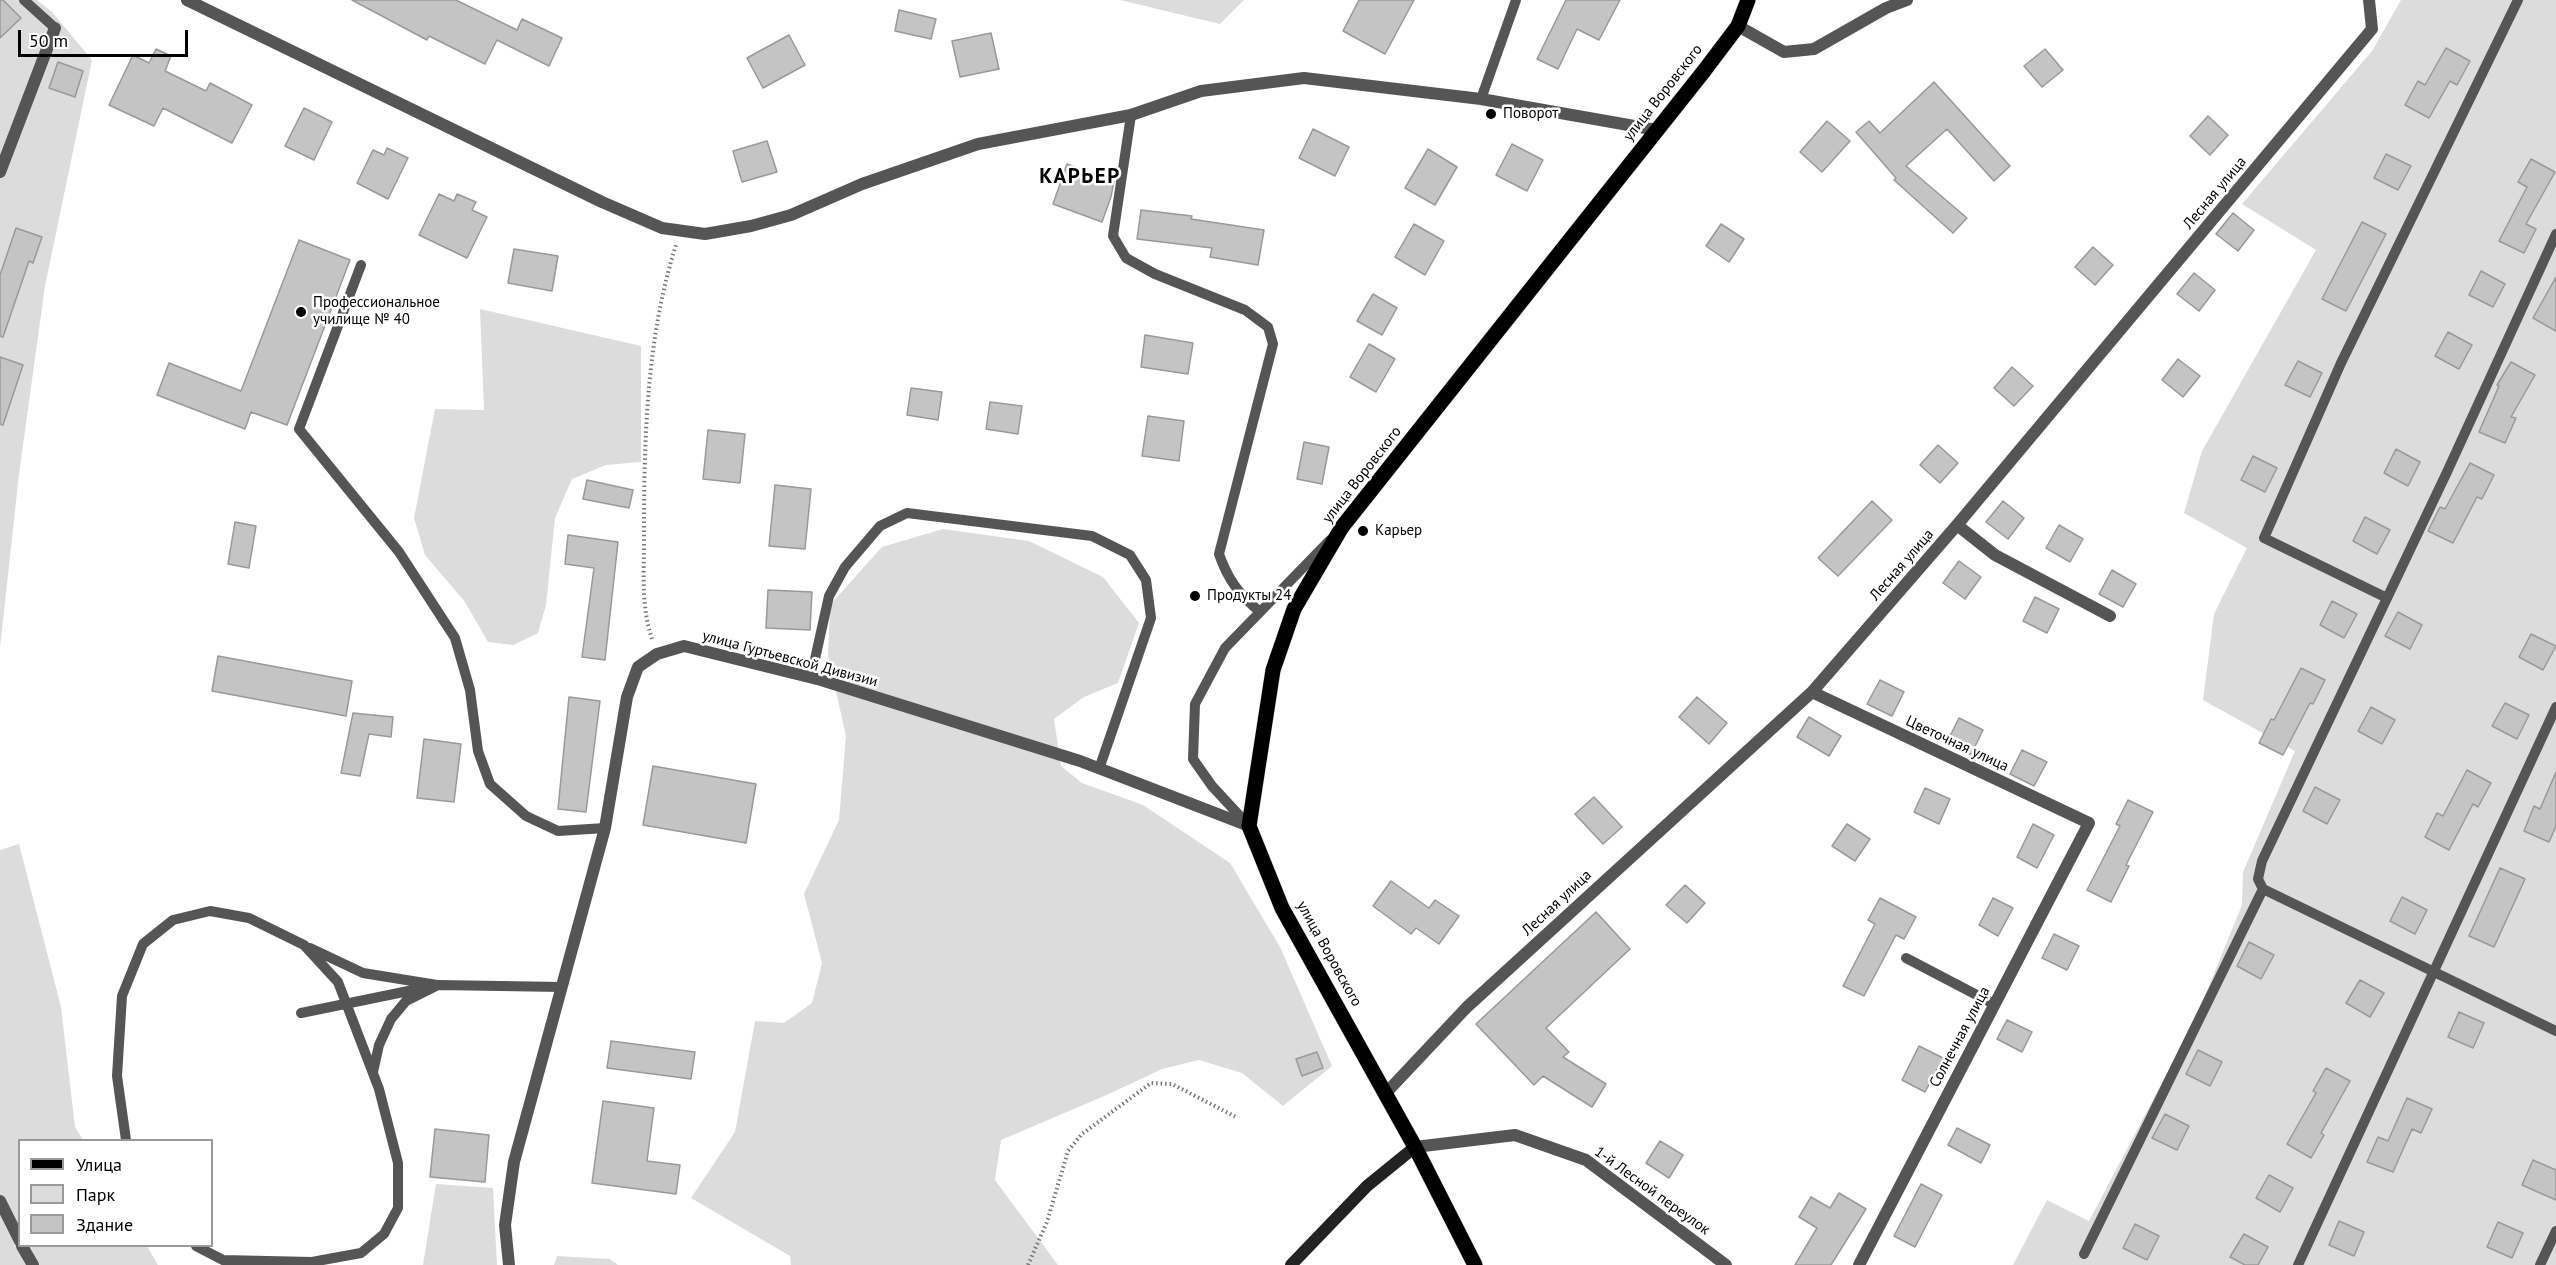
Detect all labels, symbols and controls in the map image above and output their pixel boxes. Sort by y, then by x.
scale bar [21,18,190,56]
text: 50 m [29,29,68,52]
street label: улица Воровского [1620,41,1706,145]
place label: Поворот [1503,105,1558,123]
marker: Поворот [1484,107,1498,121]
street label: Лесная улица [2180,153,2250,233]
district label: КАРЬЕР [1039,164,1121,190]
place label: Профессиональное училище № 40 [313,294,440,329]
marker: Профессиональное училище № 40 [294,305,308,319]
street label: улица Воровского [1319,423,1405,527]
place label: Карьер [1375,522,1422,540]
marker: Карьер [1356,524,1370,538]
street label: Лесная улица [1866,526,1938,604]
place label: Продукты 24 [1207,587,1291,605]
marker: Продукты 24 [1188,589,1202,603]
street label: улица Гуртьевской Дивизии [700,627,880,691]
street label: Цветочная улица [1903,712,2011,776]
street label: Лесная улица [1519,866,1595,940]
street label: улица Воровского [1293,898,1365,1010]
street label: Солнечная улица [1926,984,1994,1090]
legend [18,1139,213,1247]
street label: 1-й Лесной переулок [1591,1143,1713,1239]
text: Улица [76,1153,122,1176]
text: Парк [76,1183,115,1206]
text: Здание [76,1213,133,1236]

